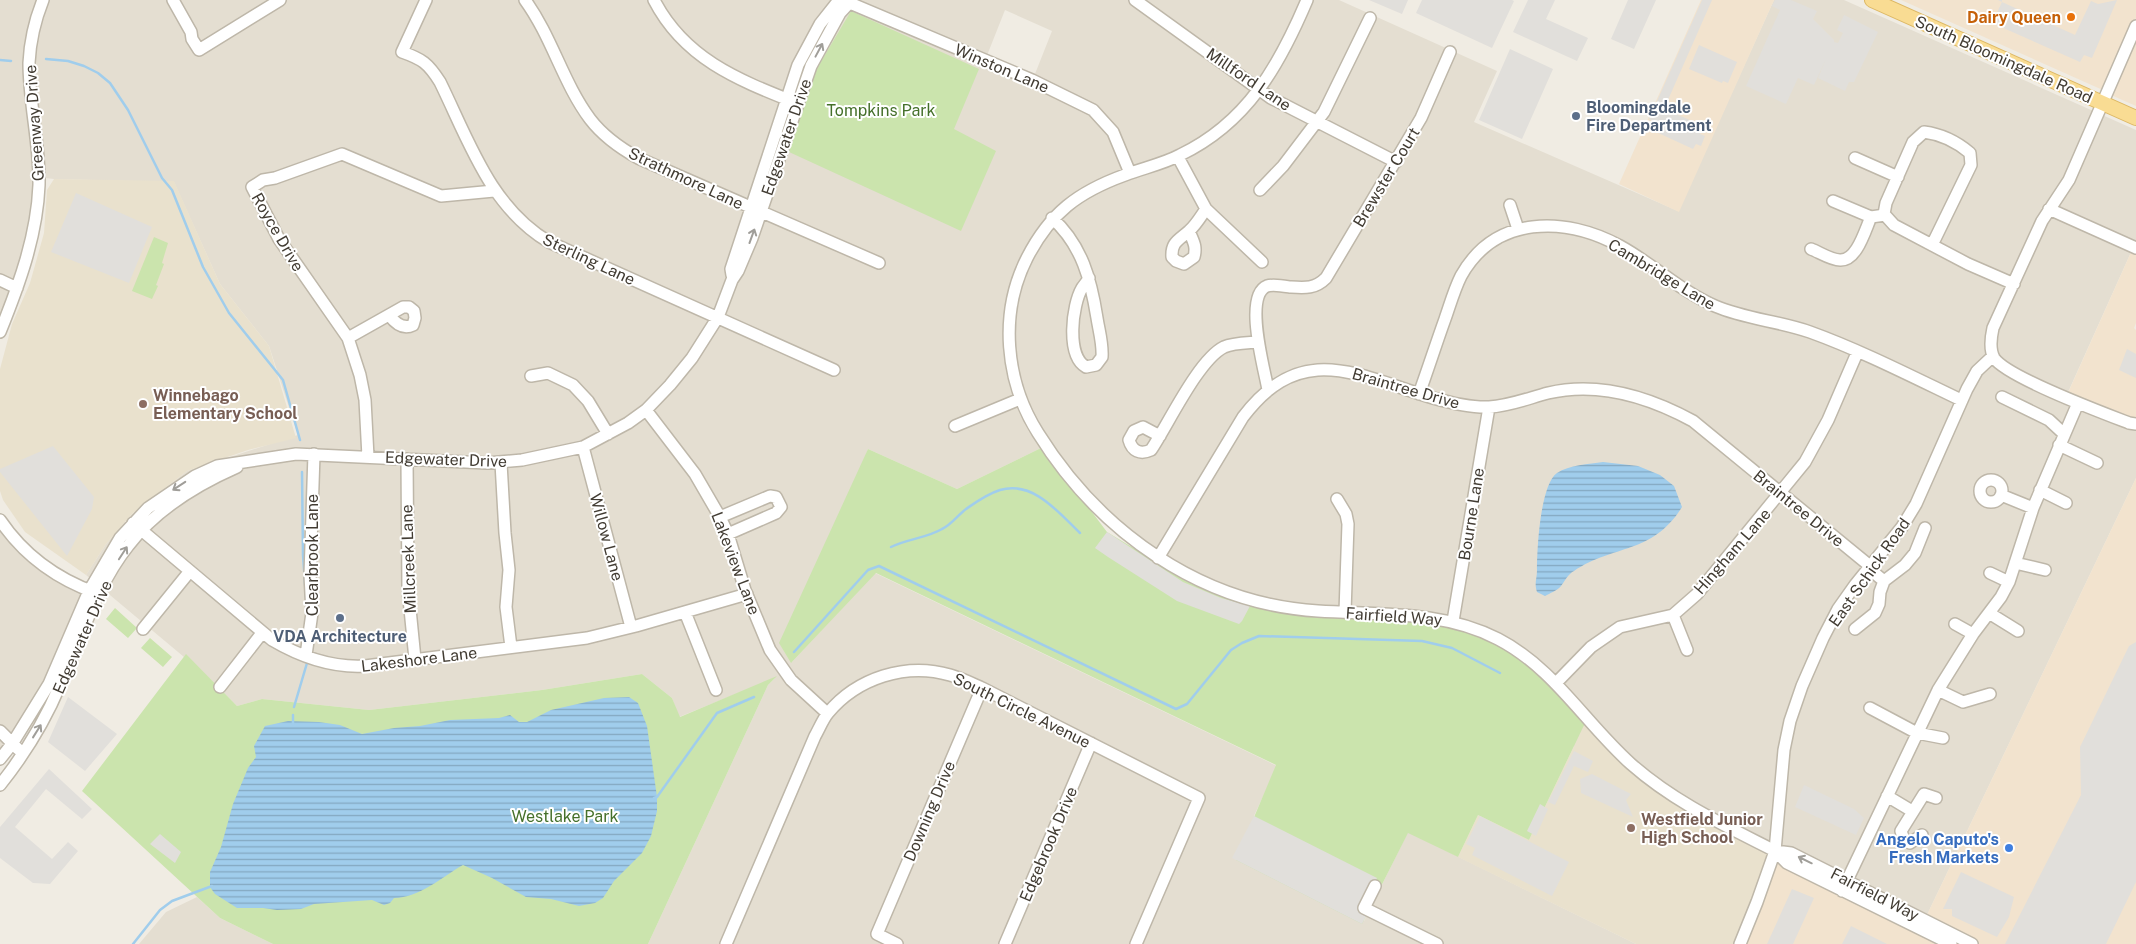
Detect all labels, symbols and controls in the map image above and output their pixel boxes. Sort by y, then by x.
place label: Dairy Queen [1967,8,2061,27]
marker: Dairy Queen [2065,11,2077,23]
street label: South Bloomingdale Road [1912,12,2095,107]
street label: Winston Lane [952,40,1052,97]
one-way arrow [815,43,824,58]
street label: Millford Lane [1203,44,1295,115]
street label: Greenway Drive [21,64,48,182]
street label: Edgewater Drive [758,76,815,198]
place label: Bloomingdale Fire Department [1586,98,1712,135]
park label: Tompkins Park [826,101,936,120]
marker: Bloomingdale Fire Department [1570,110,1582,122]
street label: Brewster Court [1349,124,1424,231]
street label: Strathmore Lane [625,144,746,213]
street label: Royce Drive [247,190,308,275]
one-way arrow [748,229,757,244]
street label: Sterling Lane [540,230,638,289]
street label: Cambridge Lane [1605,235,1719,314]
street label: Braintree Drive [1350,364,1462,413]
place label: Winnebago Elementary School [153,386,298,423]
marker: Winnebago Elementary School [137,398,149,410]
street label: Edgewater Drive [385,448,507,471]
street label: Bourne Lane [1455,466,1488,562]
street label: Braintree Drive [1750,466,1848,551]
one-way arrow [173,481,187,491]
street label: Willow Lane [586,491,627,583]
street label: Clearbrook Lane [303,494,322,616]
street label: Millcreek Lane [397,504,420,614]
street label: Hingham Lane [1690,505,1775,598]
street label: Lakeview Lane [707,509,764,617]
street label: East Schick Road [1825,514,1914,630]
one-way arrow [118,547,128,561]
street label: Edgewater Drive [49,577,116,697]
street label: Fairfield Way [1345,604,1443,629]
marker: VDA Architecture [334,612,346,624]
place label: VDA Architecture [273,627,407,646]
street label: Lakeshore Lane [360,643,478,676]
street label: South Circle Avenue [950,669,1094,752]
one-way arrow [32,724,42,738]
street label: Downing Drive [900,758,959,864]
street label: Edgebrook Drive [1016,784,1081,905]
park label: Westlake Park [512,807,618,826]
place label: Westfield Junior High School [1641,810,1763,847]
marker: Westfield Junior High School [1625,822,1637,834]
place label: Angelo Caputo's Fresh Markets [1876,830,1999,867]
marker: Angelo Caputo's Fresh Markets [2003,842,2015,854]
one-way arrow [1798,855,1813,864]
street label: Fairfield Way [1827,864,1923,925]

